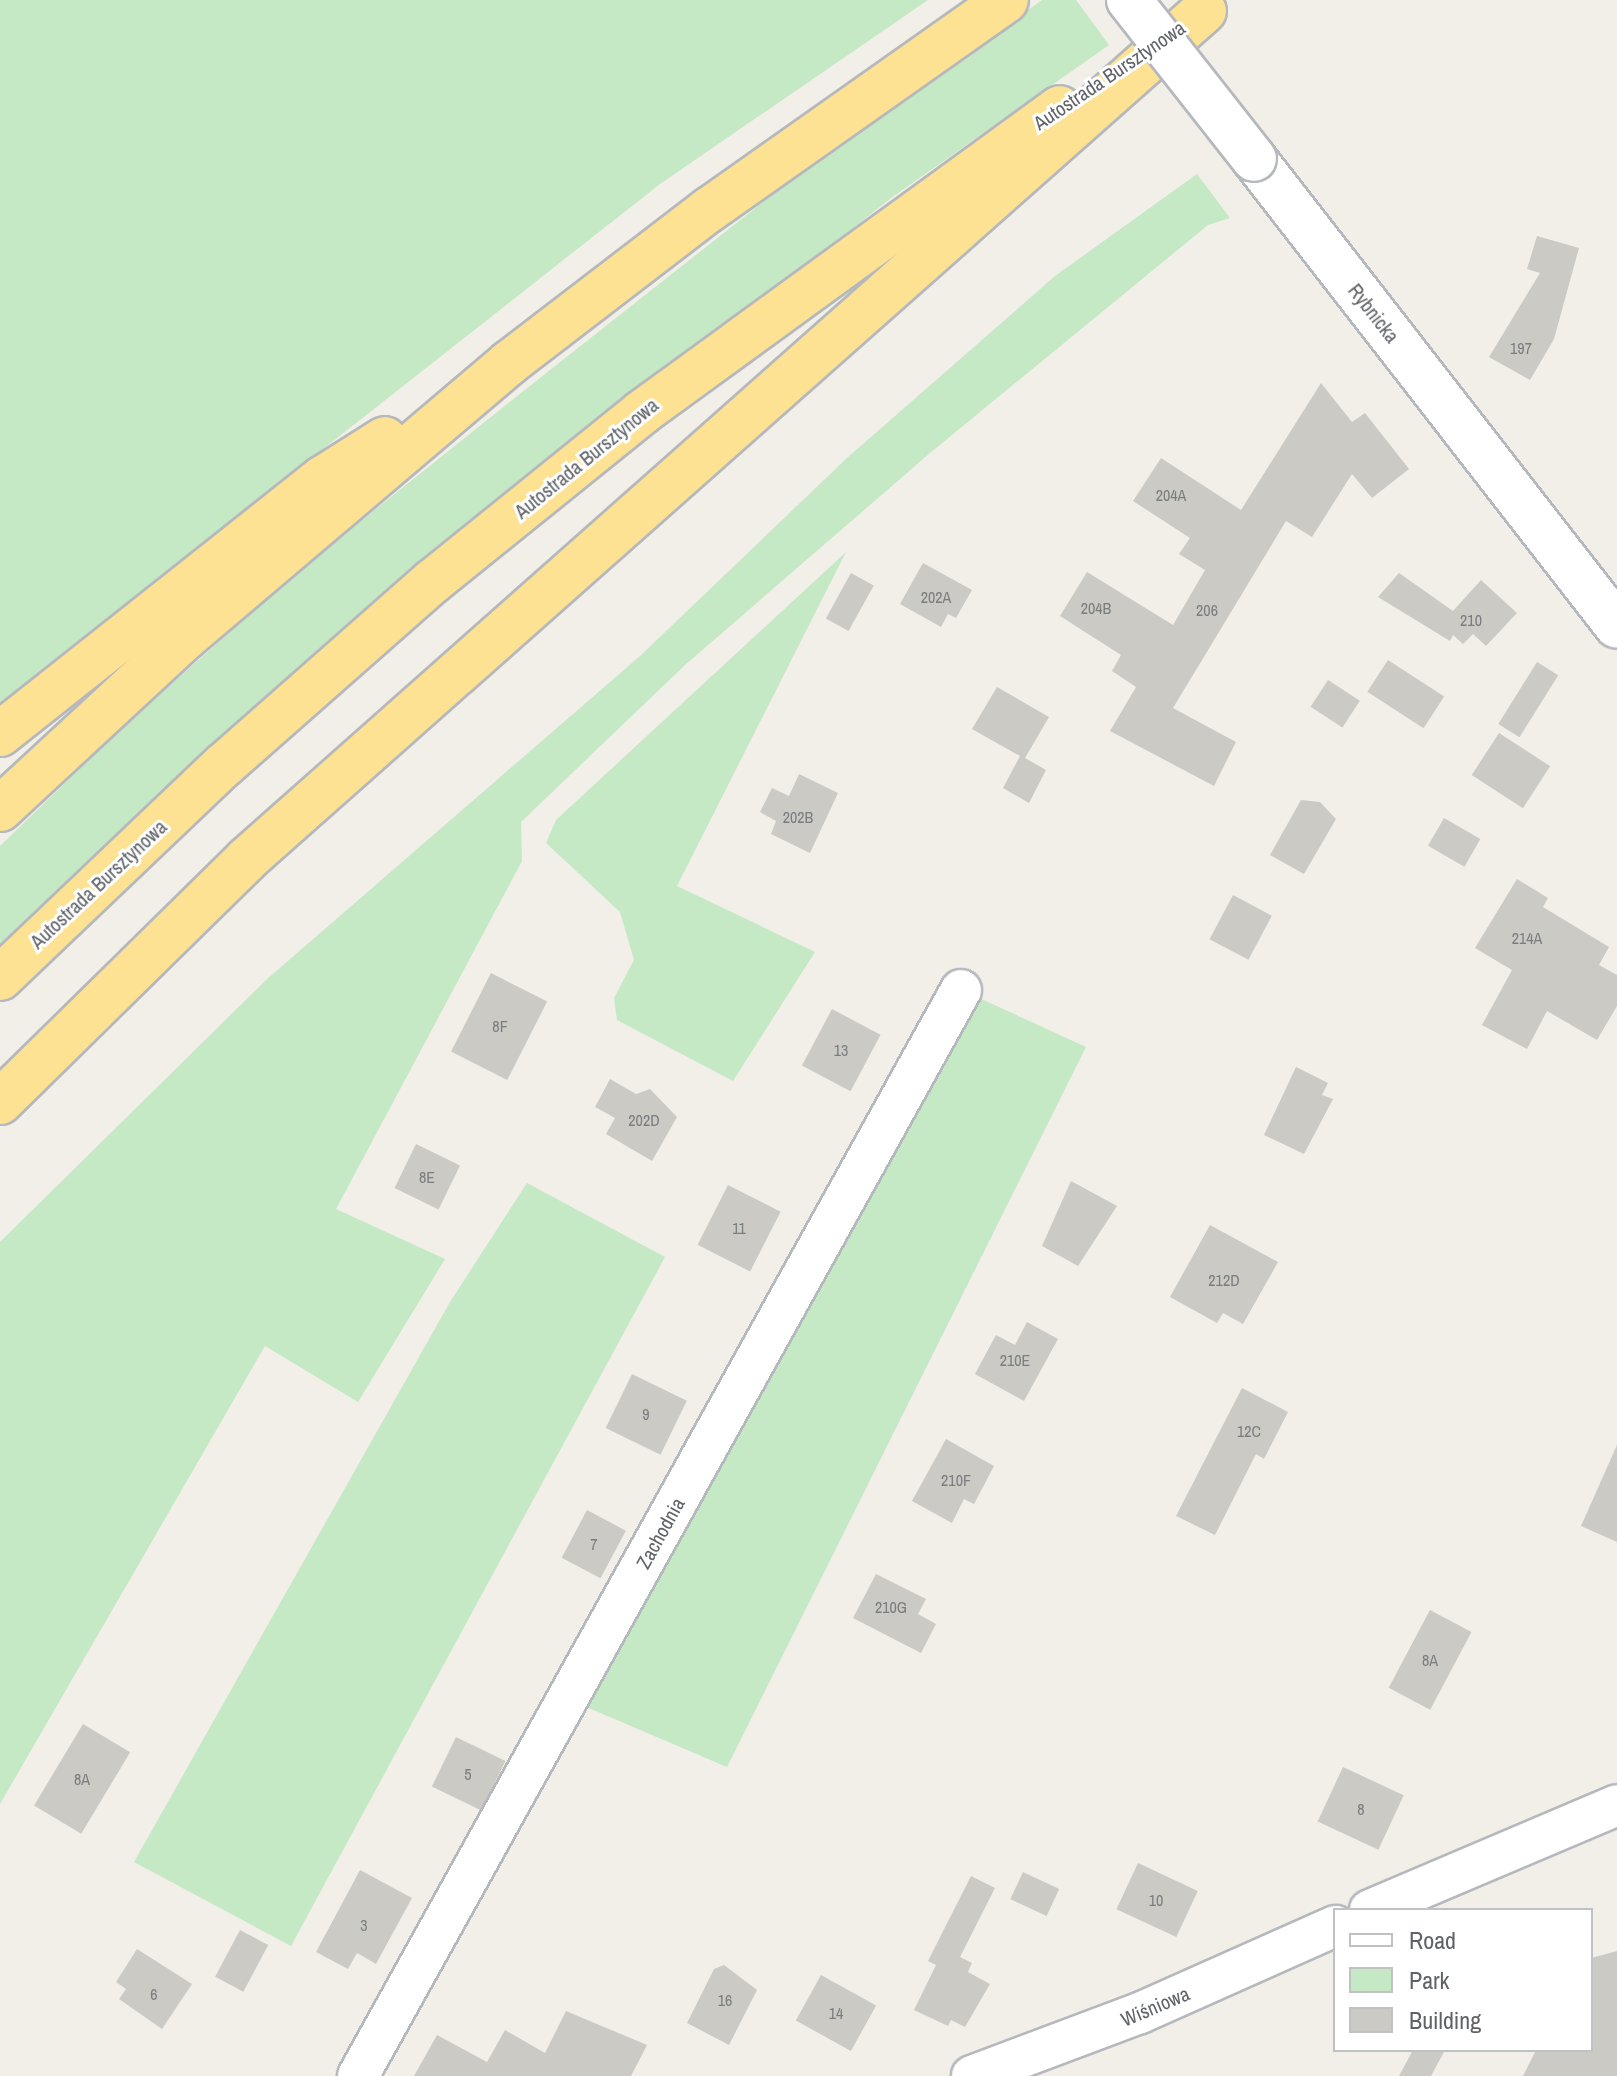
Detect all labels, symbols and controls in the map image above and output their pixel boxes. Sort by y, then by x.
street label: Autostrada Bursztynowa [1029,15,1189,135]
street label: Rybnicka [1344,279,1404,347]
house number: 197 [1510,338,1532,358]
street label: Autostrada Bursztynowa [509,393,663,523]
house number: 204A [1156,485,1186,505]
house number: 202A [921,587,951,607]
house number: 204B [1081,598,1111,618]
house number: 206 [1196,600,1218,620]
house number: 210 [1460,610,1482,630]
house number: 202B [783,807,813,827]
street label: Autostrada Bursztynowa [25,815,171,953]
house number: 214A [1512,928,1542,948]
house number: 8F [492,1016,508,1036]
house number: 13 [834,1040,848,1060]
house number: 202D [628,1110,660,1130]
house number: 8E [419,1167,435,1187]
house number: 11 [732,1218,746,1238]
house number: 212D [1208,1270,1240,1290]
house number: 210E [1000,1350,1030,1370]
house number: 9 [642,1404,650,1424]
house number: 12C [1237,1421,1261,1441]
house number: 210F [941,1470,971,1490]
street label: Zachodnia [631,1493,689,1573]
house number: 7 [590,1534,598,1554]
house number: 210G [875,1597,907,1617]
house number: 8A [1422,1650,1438,1670]
house number: 5 [464,1764,472,1784]
house number: 8A [74,1769,90,1789]
house number: 8 [1357,1799,1365,1819]
house number: 10 [1149,1890,1163,1910]
legend [1333,1908,1593,2052]
house number: 3 [360,1915,368,1935]
text: Road [1409,1924,1456,1956]
text: Park [1409,1964,1449,1996]
street label: Wiśniowa [1117,1981,1193,2031]
house number: 6 [150,1984,158,2004]
house number: 16 [718,1990,732,2010]
house number: 14 [829,2003,843,2023]
text: Building [1409,2004,1481,2036]

